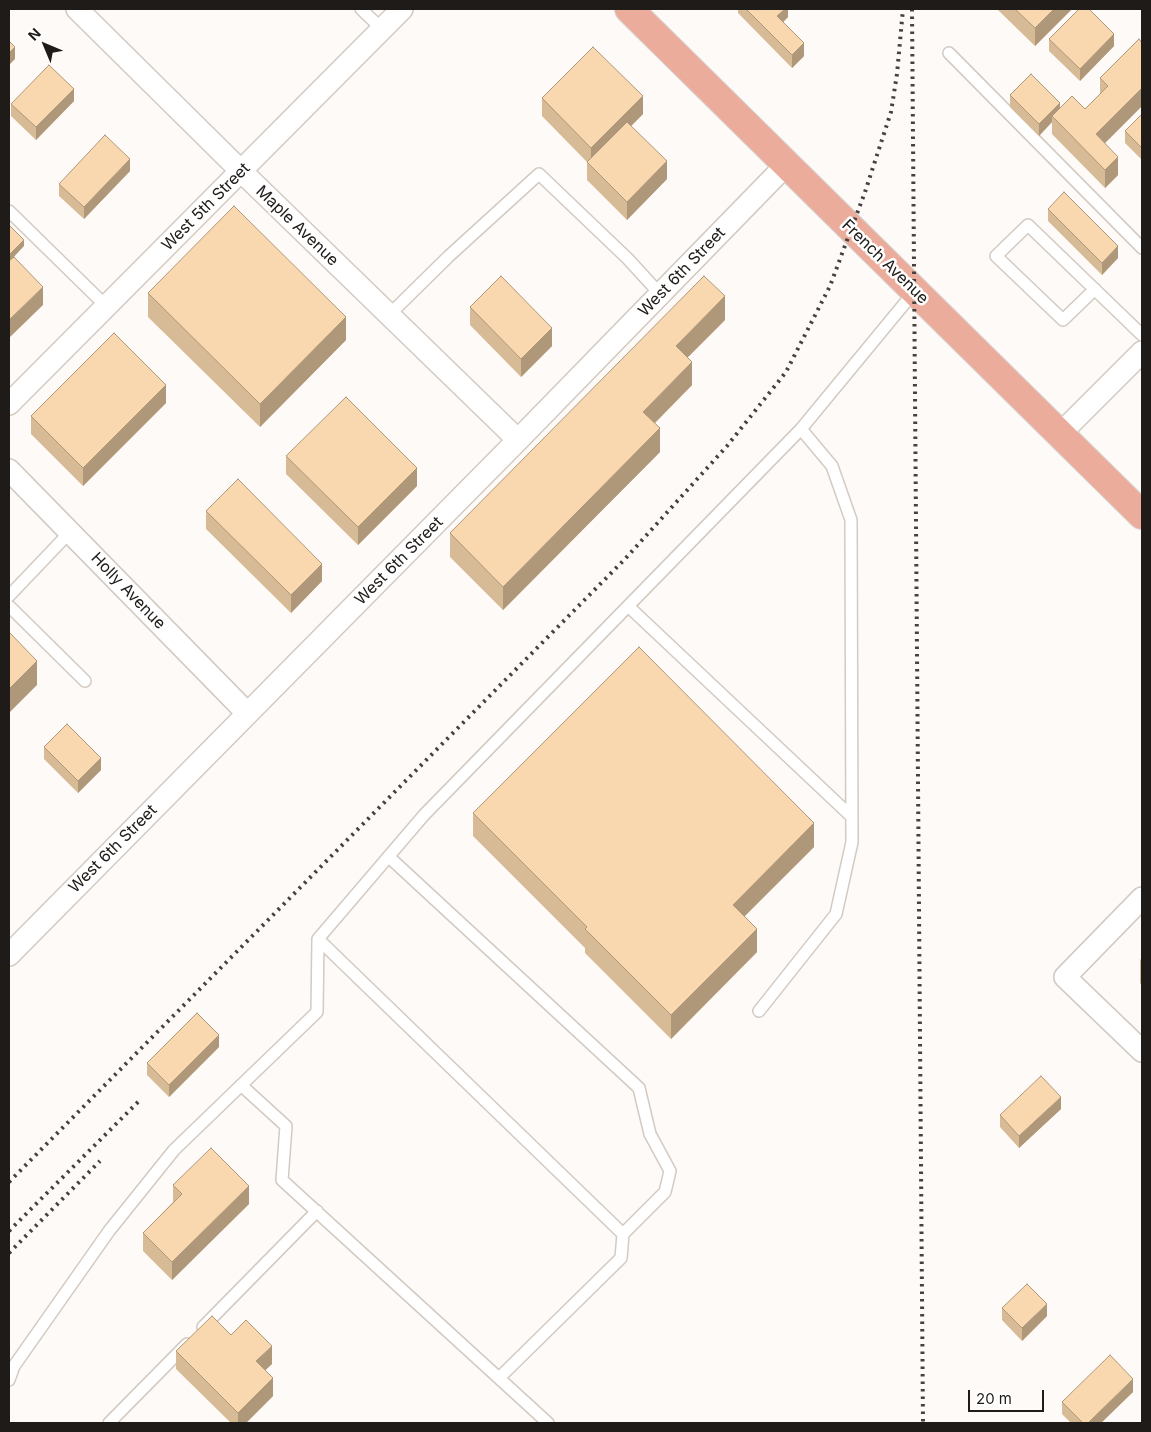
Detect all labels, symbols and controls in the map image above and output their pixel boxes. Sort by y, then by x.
north arrow [20,20,70,70]
text: N [24,24,44,44]
street label: West 5th Street [158,159,254,255]
street label: Maple Avenue [252,182,342,270]
street label: French Avenue [838,216,932,308]
street label: West 6th Street [635,223,729,321]
street label: West 6th Street [351,513,447,609]
street label: Holly Avenue [87,549,169,633]
street label: West 6th Street [65,801,161,897]
scale bar [971,1380,1047,1412]
text: 20 m [976,1389,1012,1408]

